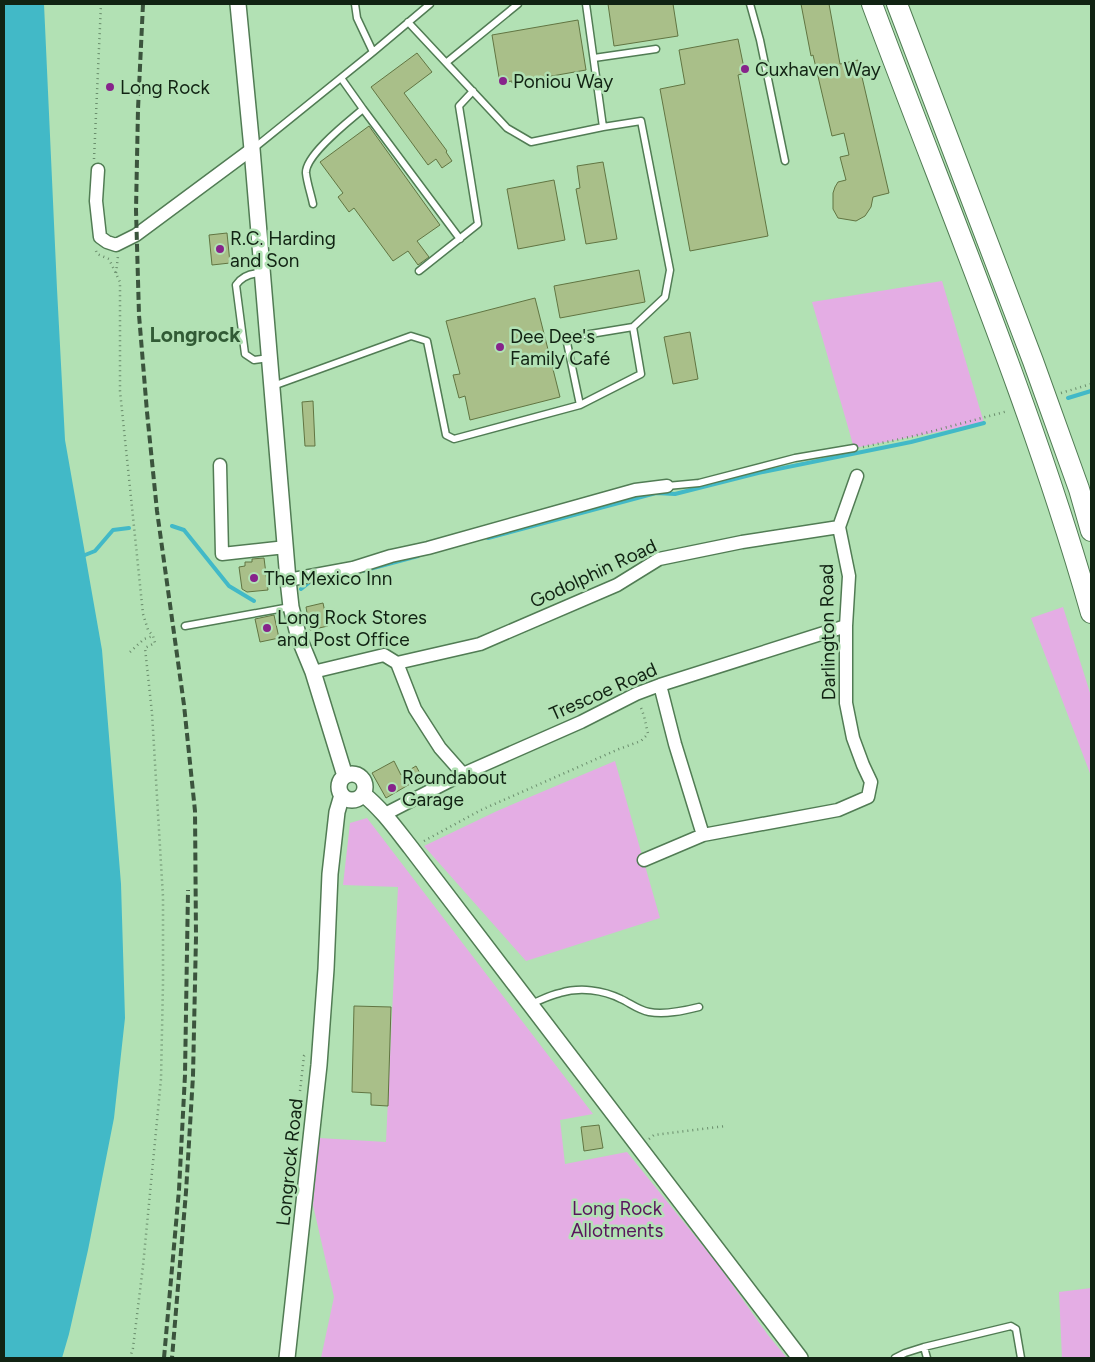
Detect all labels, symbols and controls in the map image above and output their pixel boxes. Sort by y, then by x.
place label: Cuxhaven Way [755,58,881,81]
marker: Cuxhaven Way [739,63,751,75]
place label: Poniou Way [513,70,613,93]
marker: Poniou Way [497,75,509,87]
place label: Long Rock [120,76,211,99]
marker: Long Rock [104,81,116,93]
place label: R.C. Harding and Son [230,227,336,272]
marker: R.C. Harding and Son [214,243,226,255]
district label: Longrock [150,322,241,347]
place label: Dee Dee's Family Café [510,325,610,370]
marker: Dee Dee's Family Café [494,341,506,353]
street label: Godolphin Road [526,534,660,613]
street label: Darlington Road [815,563,840,701]
place label: The Mexico Inn [264,567,392,590]
marker: The Mexico Inn [248,572,260,584]
place label: Long Rock Stores and Post Office [277,606,427,651]
marker: Long Rock Stores and Post Office [261,622,273,634]
street label: Trescoe Road [546,657,661,725]
place label: Roundabout Garage [402,766,507,811]
marker: Roundabout Garage [386,782,398,794]
street label: Longrock Road [271,1097,308,1227]
park label: Long Rock Allotments [571,1197,663,1242]

